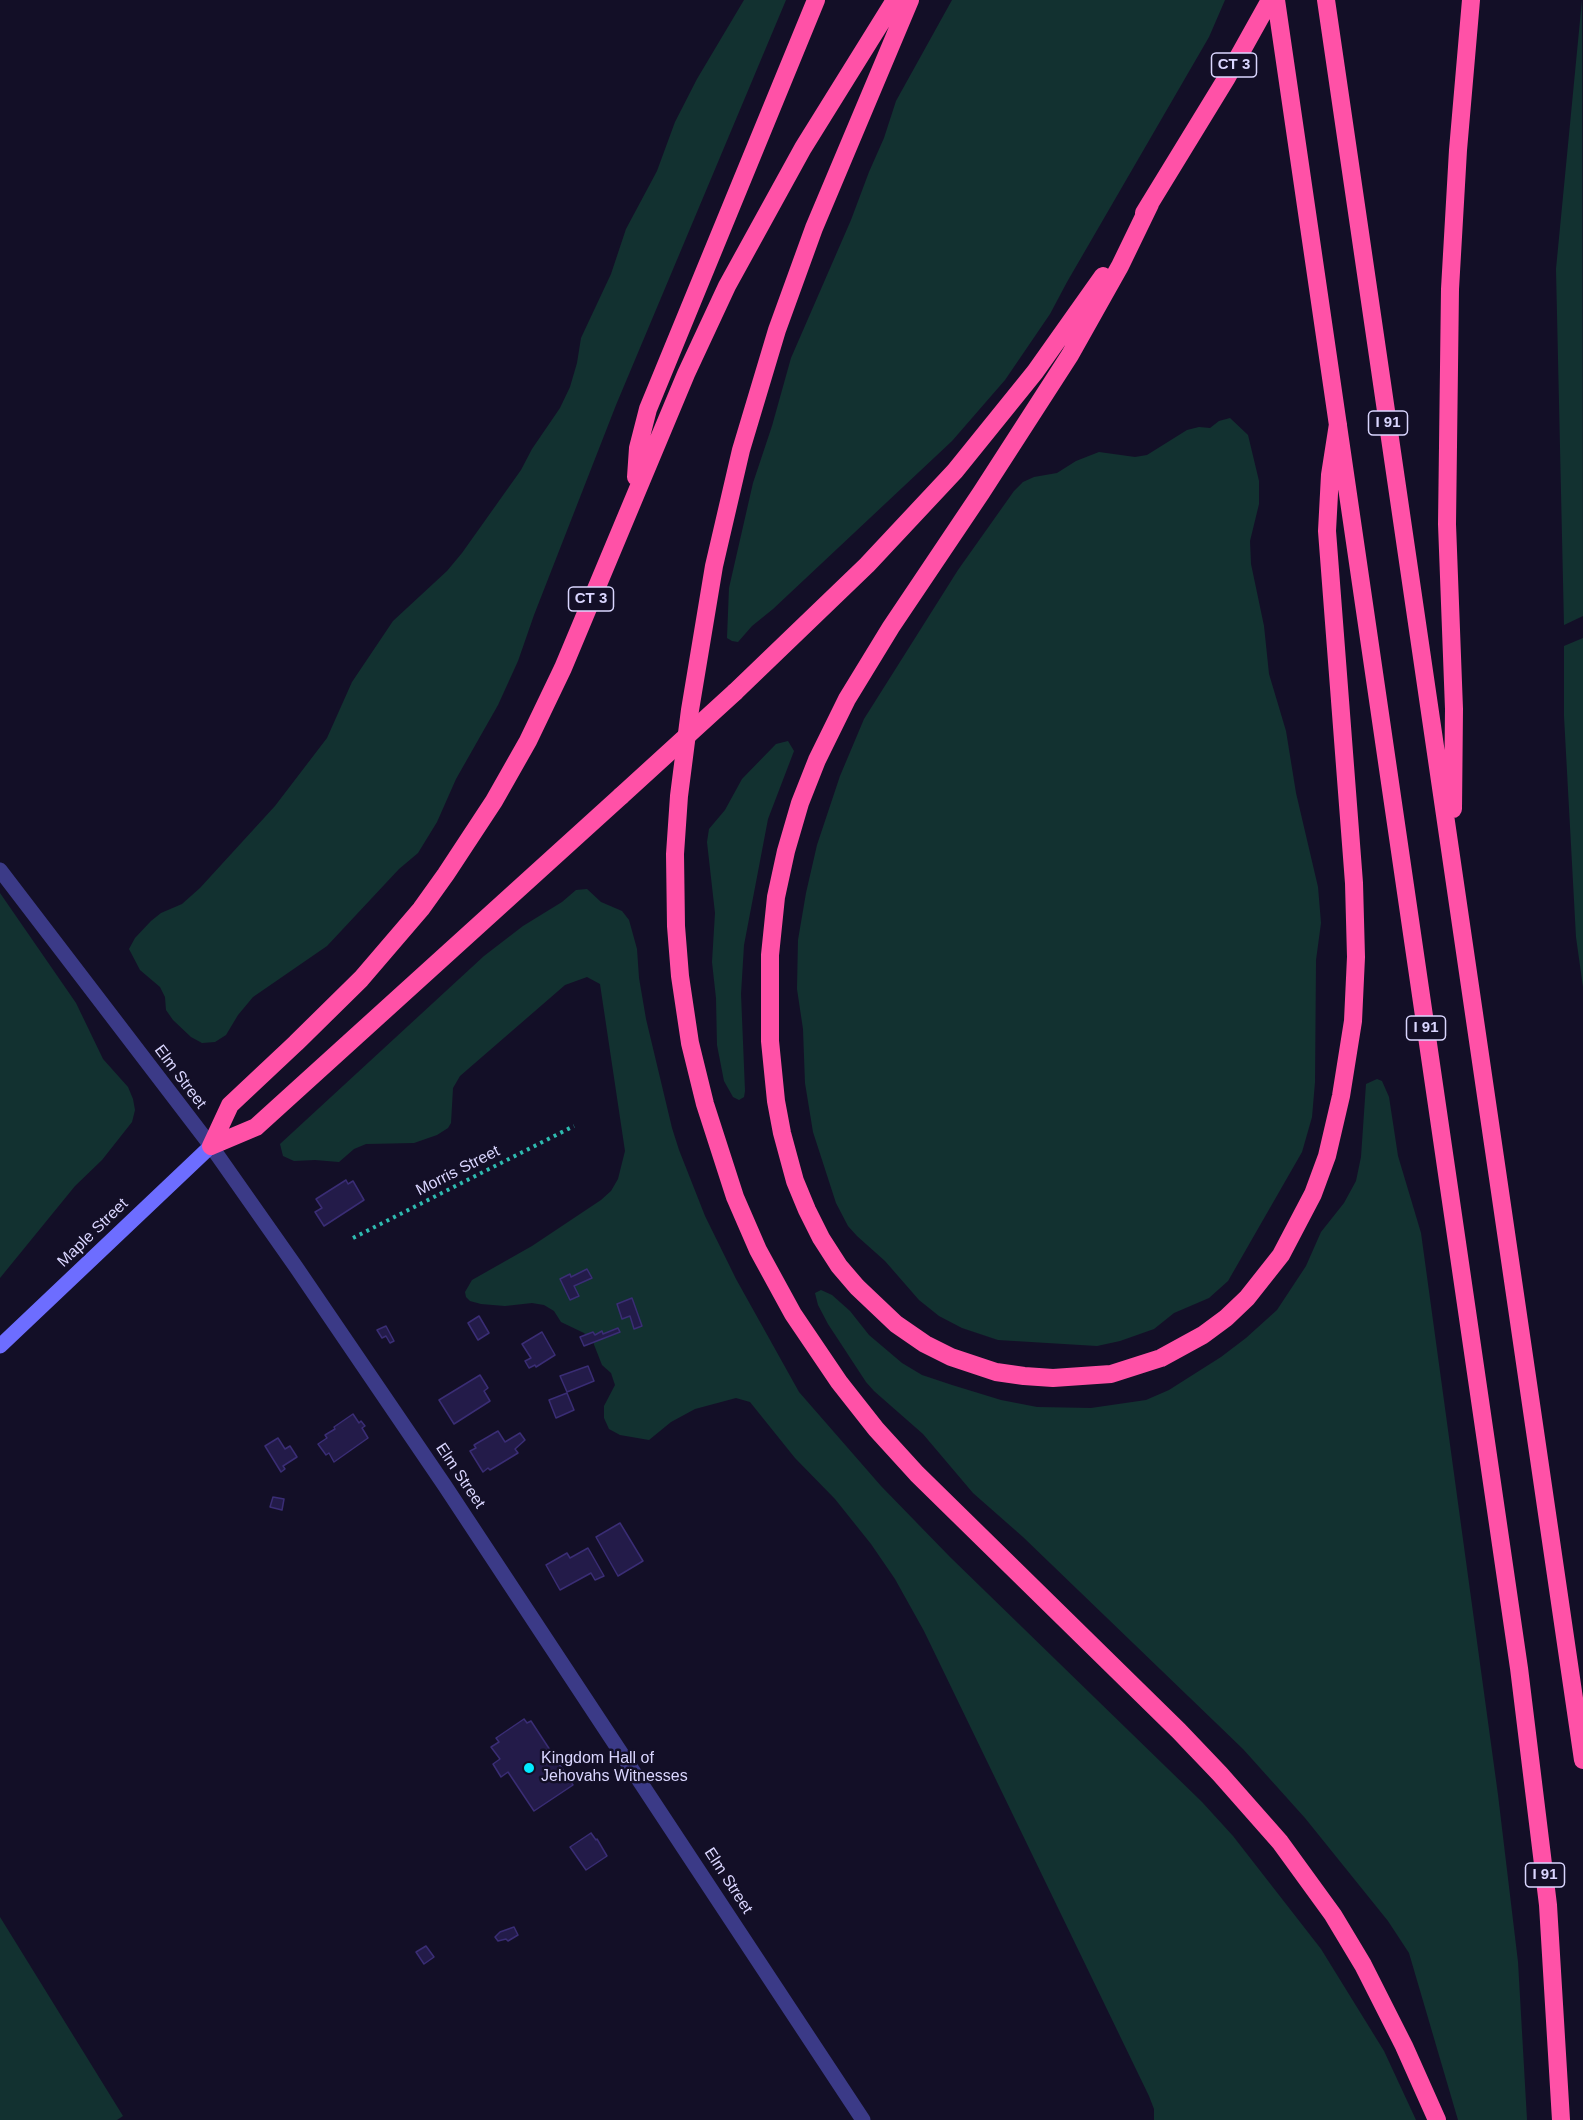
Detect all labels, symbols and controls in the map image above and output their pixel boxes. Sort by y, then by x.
road number: CT 3 [1212,53,1256,77]
road number: I 91 [1368,411,1408,435]
road number: CT 3 [568,587,614,611]
road number: I 91 [1406,1016,1446,1040]
street label: Elm Street [150,1041,210,1113]
street label: Morris Street [413,1142,503,1200]
street label: Maple Street [54,1195,132,1271]
street label: Elm Street [431,1440,489,1512]
place label: Kingdom Hall of Jehovahs Witnesses [541,1749,688,1787]
marker: Kingdom Hall of Jehovahs Witnesses [522,1761,536,1775]
street label: Elm Street [700,1844,756,1918]
road number: I 91 [1526,1863,1564,1887]

